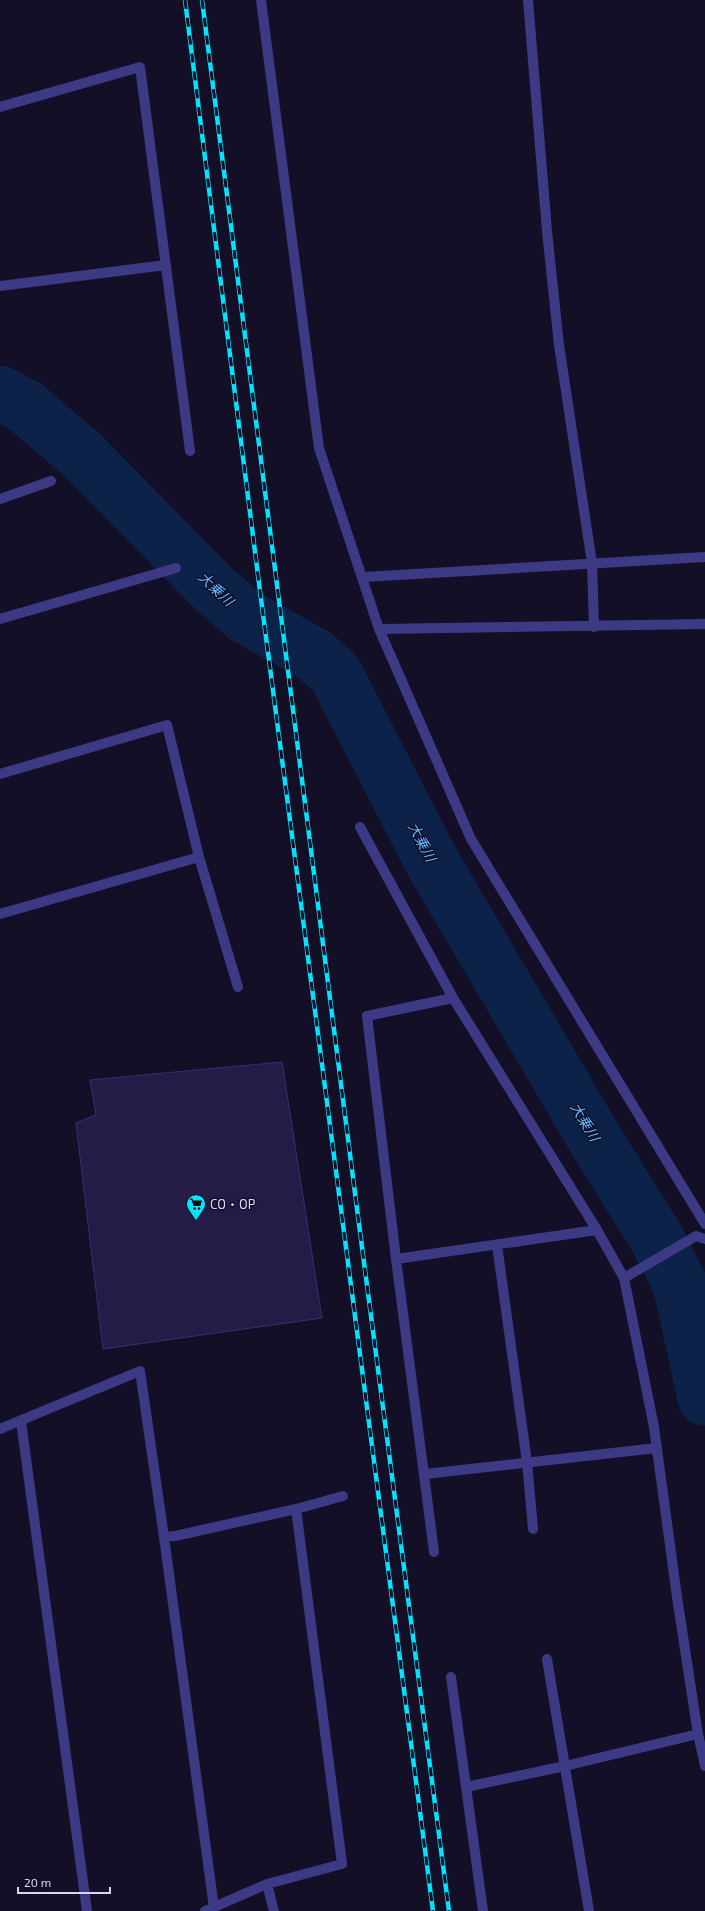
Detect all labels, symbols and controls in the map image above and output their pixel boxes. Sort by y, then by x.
water label: 大乗川 [195,568,239,611]
water label: 大乗川 [405,819,441,866]
water label: 大乗川 [567,1099,605,1146]
supermarket icon: CO・OP [185,1193,207,1221]
place label: CO・OP [210,1196,256,1212]
scale bar [18,1869,110,1895]
text: 20 m [24,1875,51,1889]

